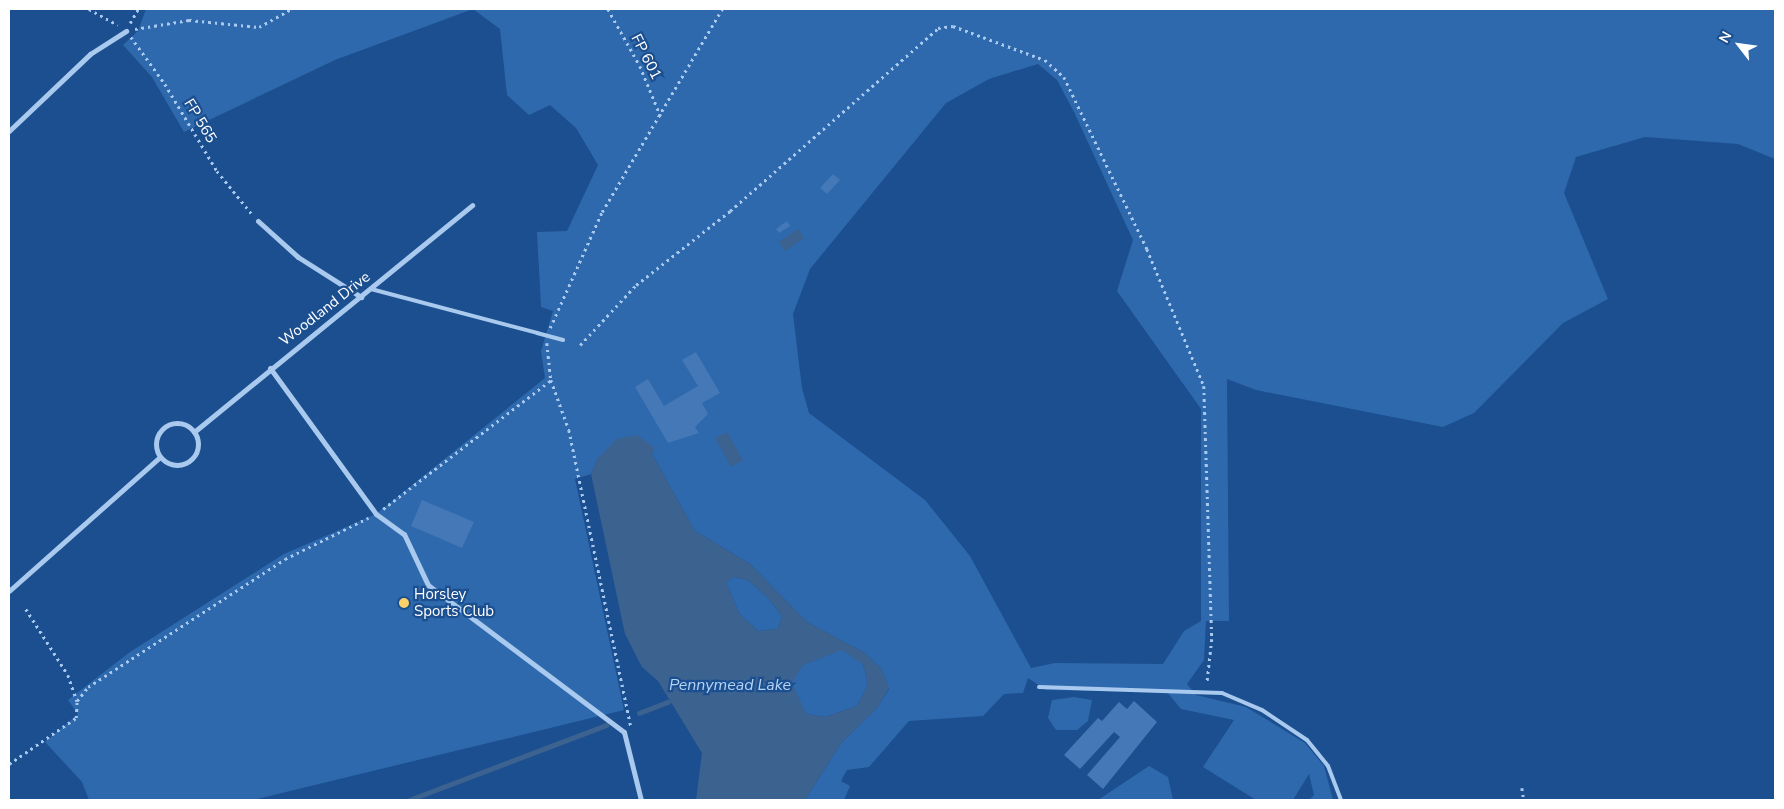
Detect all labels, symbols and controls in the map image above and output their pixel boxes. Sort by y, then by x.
north arrow [1714,20,1764,70]
text: N [1715,28,1736,47]
street label: FP 601 [627,31,665,83]
street label: FP 565 [180,96,220,146]
street label: Woodland Drive [276,268,374,350]
place label: Horsley Sports Club [414,585,494,620]
marker: Horsley Sports Club [398,597,410,609]
water label: Pennymead Lake [669,675,791,695]

